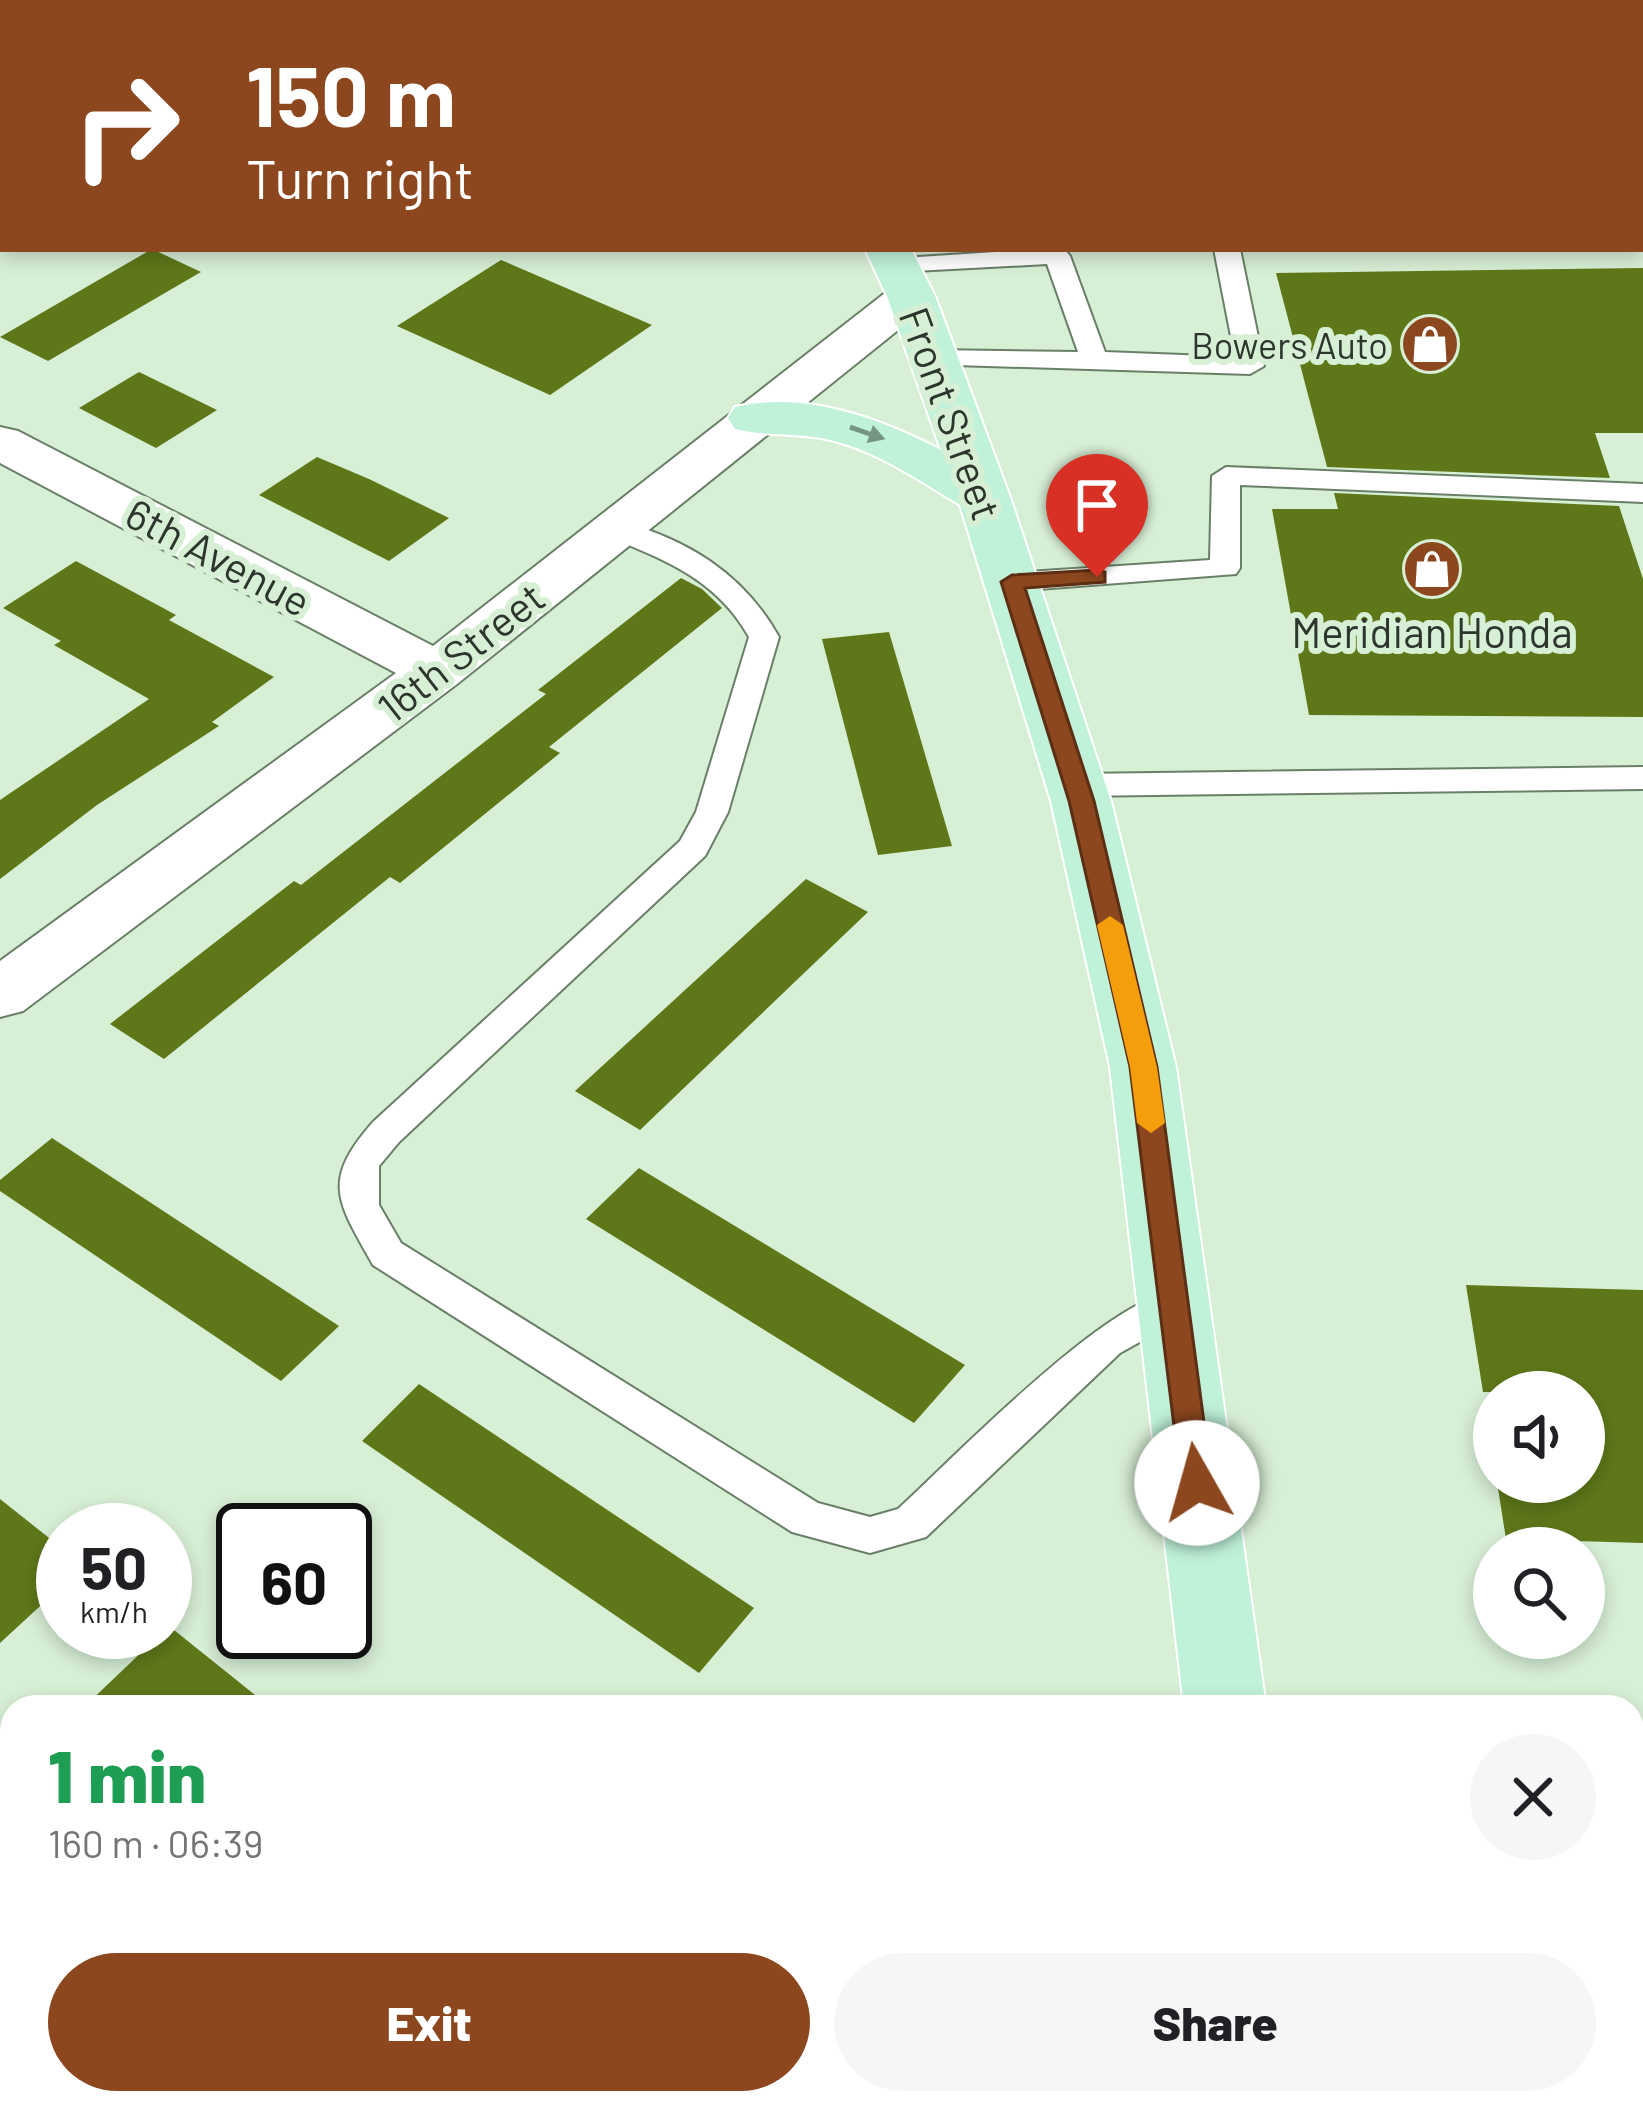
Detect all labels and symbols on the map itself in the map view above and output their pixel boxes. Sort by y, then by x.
street label: Front Street [890,300,1014,526]
shop icon: Bowers Auto [1399,313,1461,375]
place label: Bowers Auto [1191,323,1388,366]
one-way arrow [850,425,886,443]
pin [1046,454,1148,577]
street label: 6th Avenue [118,487,320,625]
shop icon: Meridian Honda [1401,538,1463,600]
street label: 16th Street [367,571,553,731]
place label: Meridian Honda [1291,606,1573,656]
position arrow [1134,1420,1260,1546]
speed limit sign: 60 [216,1503,372,1659]

